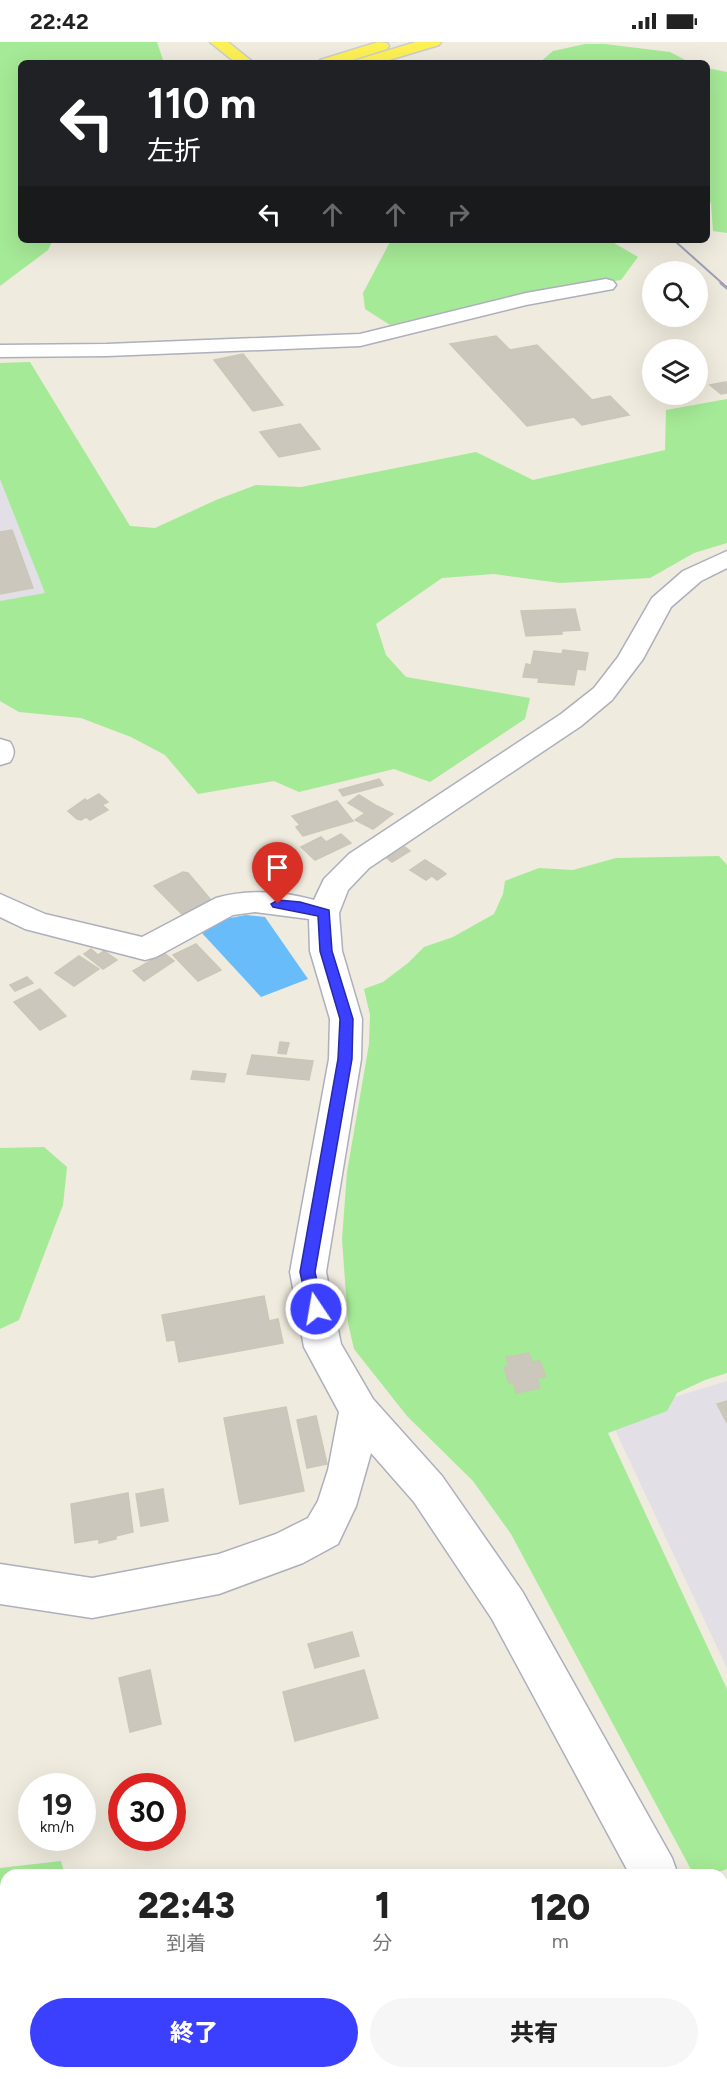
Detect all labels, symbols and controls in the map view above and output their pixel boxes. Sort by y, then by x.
text: 22:42 [30,8,89,35]
text: 110 m [147,78,256,129]
icon: left [48,84,126,162]
text: 左折 [147,134,201,167]
icon: left [253,198,286,231]
icon: ahead [316,198,349,231]
icon: ahead [379,198,412,231]
icon: right [442,198,475,231]
map controls [642,261,708,405]
button: search [642,261,708,327]
button: layers [642,339,708,405]
pin [252,842,303,904]
icon: arrive [261,851,294,884]
position arrow [284,1277,348,1341]
speed limit sign: 30 [108,1773,186,1851]
text: 19 [42,1786,72,1823]
text: km/h [40,1818,74,1836]
text: 22:43 [138,1884,235,1927]
text: 1 [375,1884,390,1927]
text: 120 [530,1886,590,1929]
text: m [552,1929,569,1953]
text: 到着 [166,1931,206,1955]
text: 分 [373,1931,393,1955]
button: 終了 [30,1998,358,2067]
button: 共有 [370,1998,698,2067]

